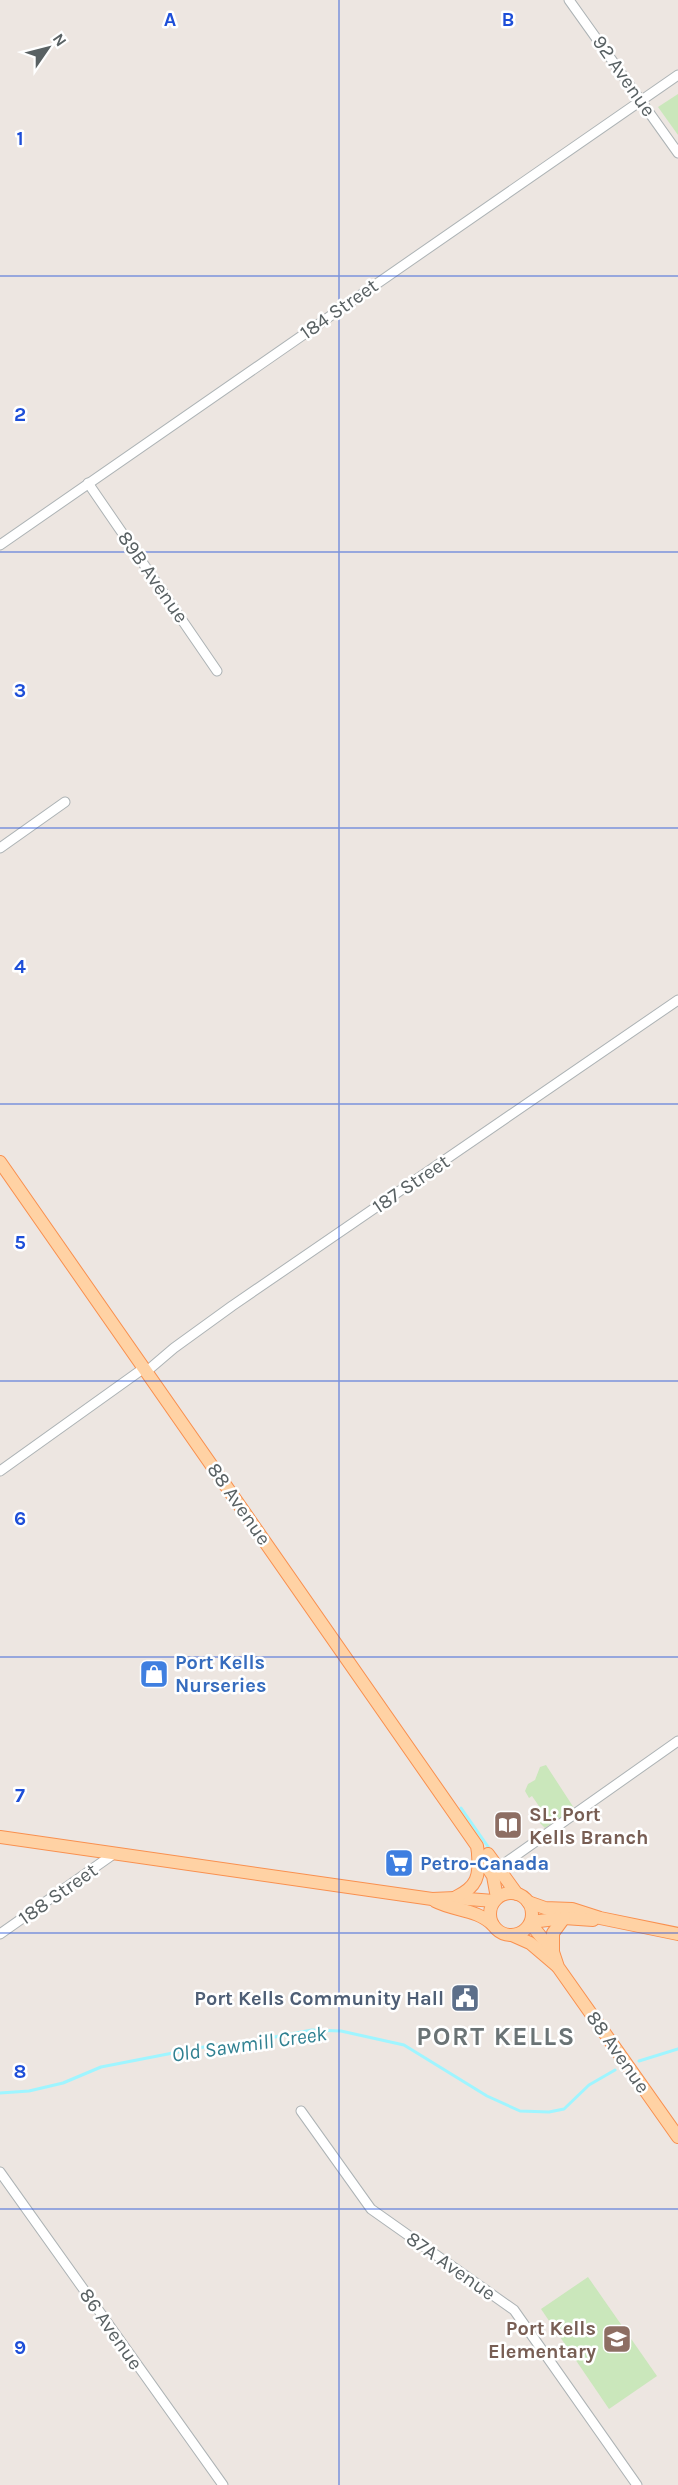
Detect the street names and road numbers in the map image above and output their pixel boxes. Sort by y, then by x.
street label: 92 Avenue [588,31,660,121]
street label: 184 Street [296,274,383,344]
street label: 89B Avenue [113,527,193,627]
street label: 187 Street [368,1150,454,1218]
street label: 88 Avenue [202,1458,276,1550]
street label: 188 Street [14,1858,102,1929]
street label: 88 Avenue [581,2006,655,2098]
street label: 87A Avenue [402,2227,500,2305]
street label: 86 Avenue [75,2284,147,2374]

